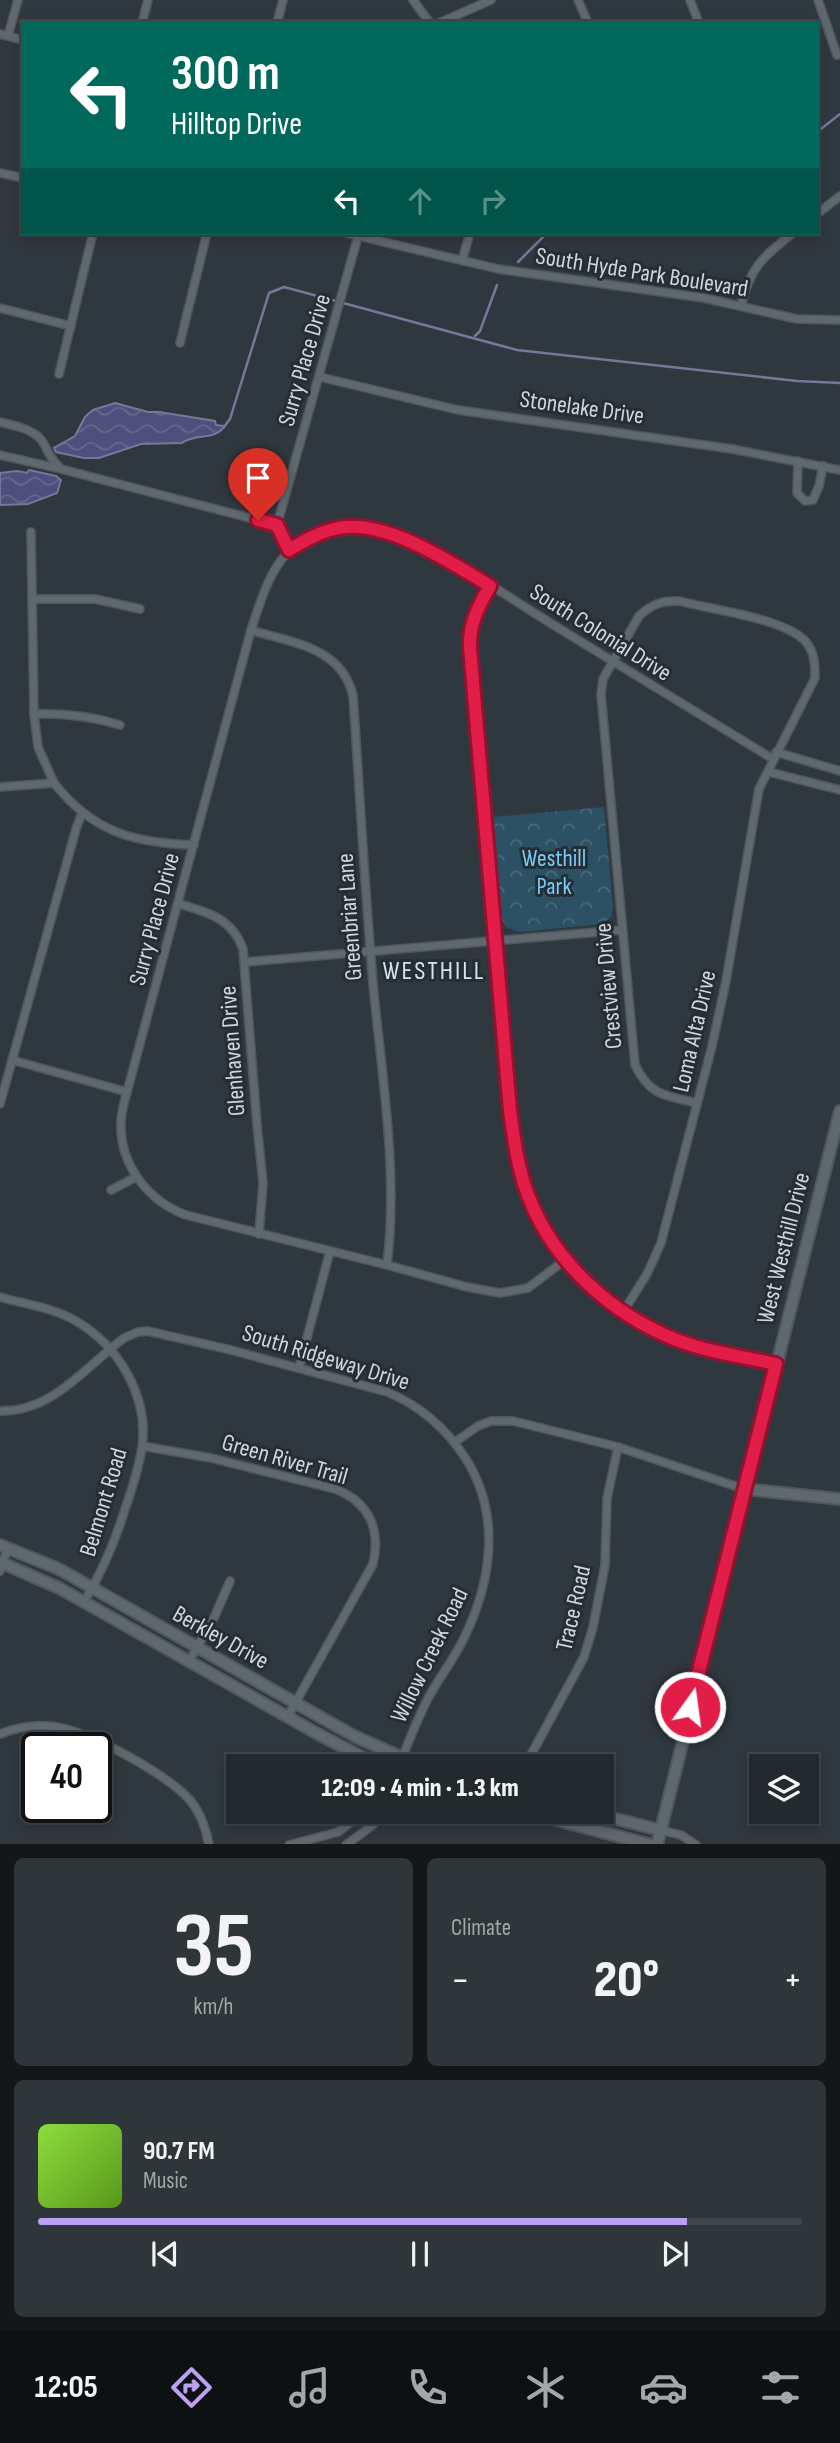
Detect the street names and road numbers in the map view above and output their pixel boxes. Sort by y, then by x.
street label: South Hyde Park Boulevard [534,241,750,304]
street label: Surry Place Drive [272,291,337,430]
street label: Stonelake Drive [518,384,646,431]
street label: South Colonial Drive [525,577,677,688]
street label: Surry Place Drive [123,850,186,989]
street label: Greenbriar Lane [331,852,368,982]
street label: Crestview Drive [589,922,628,1050]
street label: Loma Alta Drive [666,967,723,1095]
street label: Glenhaven Drive [213,985,252,1117]
street label: West Westhill Drive [751,1170,816,1327]
street label: South Ridgeway Drive [239,1318,413,1397]
street label: Green River Trail [219,1428,351,1491]
street label: Belmont Road [73,1444,134,1560]
street label: Trace Road [550,1563,597,1654]
street label: Willow Creek Road [384,1583,475,1727]
street label: Berkley Drive [168,1599,274,1676]

